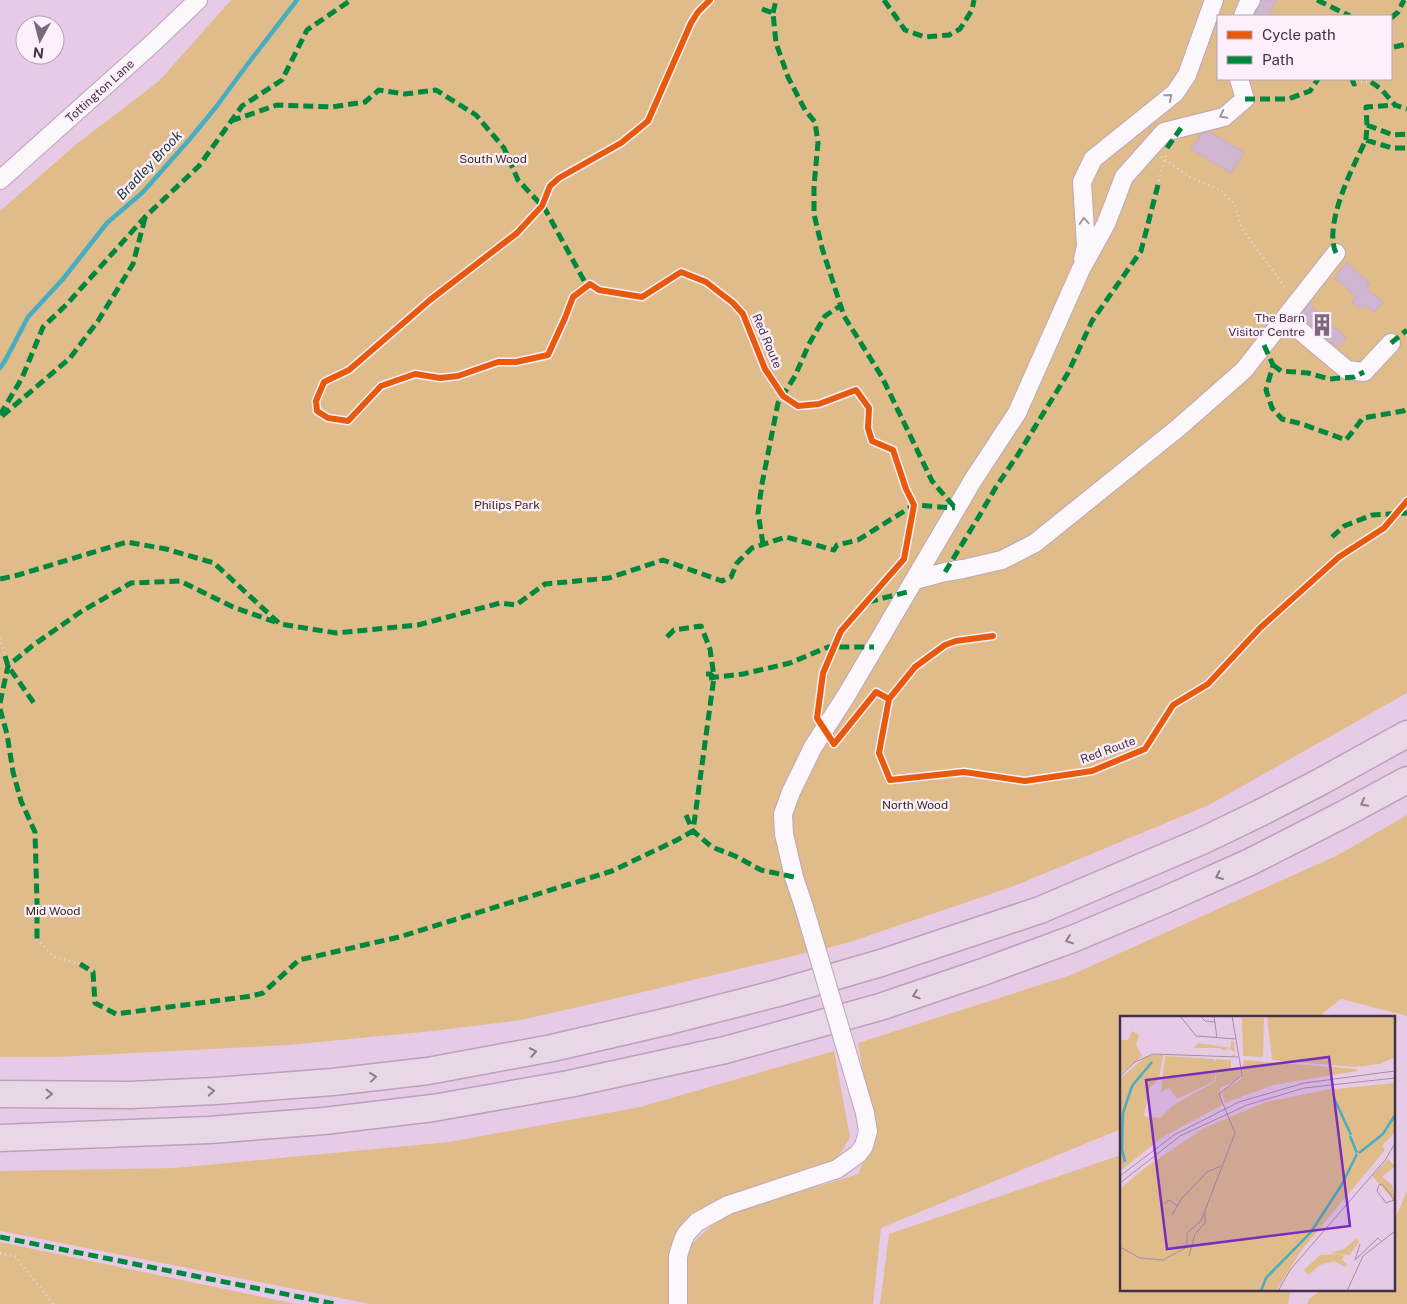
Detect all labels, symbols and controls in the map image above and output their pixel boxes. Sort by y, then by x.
north arrow [15,15,65,65]
legend [1217,15,1392,80]
text: Cycle path [1262,26,1336,43]
text: N [32,44,45,62]
text: Path [1262,51,1294,68]
street label: Tottington Lane [63,56,137,125]
one-way arrow [1163,94,1172,103]
one-way arrow [1219,109,1228,119]
water label: Bradley Brook [113,127,185,203]
park label: South Wood [459,152,527,166]
one-way arrow [1079,217,1090,225]
place label: The Barn Visitor Centre [1228,311,1305,339]
street label: Red Route [749,312,785,370]
building icon: The Barn Visitor Centre [1309,312,1335,338]
park label: Philips Park [474,498,540,512]
street label: Red Route [1078,733,1138,766]
one-way arrow [1360,797,1369,807]
park label: North Wood [882,798,948,812]
one-way arrow [1215,869,1224,880]
park label: Mid Wood [25,904,81,918]
one-way arrow [1066,934,1074,944]
one-way arrow [913,989,921,999]
inset map [1120,1016,1394,1292]
one-way arrow [529,1047,538,1057]
one-way arrow [369,1072,377,1083]
one-way arrow [207,1085,215,1096]
one-way arrow [45,1089,53,1099]

